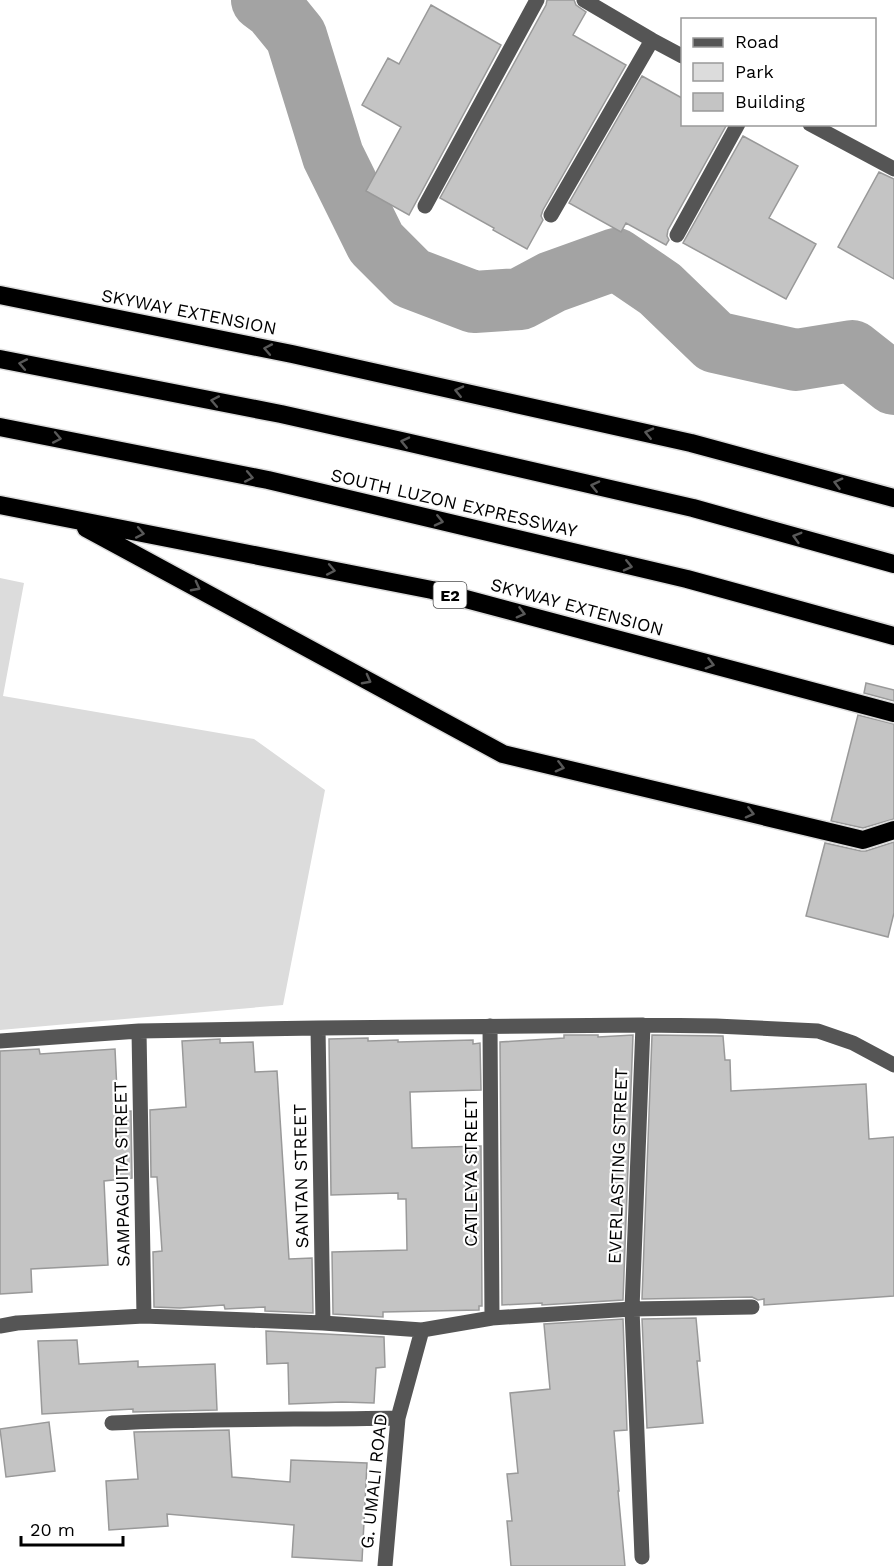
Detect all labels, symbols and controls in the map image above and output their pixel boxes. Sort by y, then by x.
legend [681,18,876,126]
text: Road [735,31,779,52]
text: Park [735,61,774,82]
text: Building [735,91,805,112]
street label: SKYWAY EXTENSION [100,284,278,339]
one-way arrow [263,343,273,356]
one-way arrow [19,358,29,371]
one-way arrow [454,385,464,398]
one-way arrow [210,395,220,408]
one-way arrow [644,428,654,441]
one-way arrow [52,431,62,444]
one-way arrow [400,437,410,450]
street label: SOUTH LUZON EXPRESSWAY [329,464,580,541]
one-way arrow [243,469,253,482]
one-way arrow [833,477,843,490]
one-way arrow [591,480,601,493]
one-way arrow [433,513,443,526]
one-way arrow [134,526,144,539]
one-way arrow [792,532,803,544]
one-way arrow [623,558,633,571]
one-way arrow [326,563,336,576]
street label: SKYWAY EXTENSION [488,573,666,640]
one-way arrow [190,580,200,591]
road number: E2 [434,582,466,608]
one-way arrow [516,606,526,619]
one-way arrow [704,656,714,669]
one-way arrow [361,673,371,684]
one-way arrow [555,760,565,773]
one-way arrow [745,806,755,819]
street label: EVERLASTING STREET [604,1067,631,1264]
street label: SAMPAGUITA STREET [109,1081,134,1267]
street label: CATLEYA STREET [460,1097,481,1247]
street label: SANTAN STREET [289,1103,312,1249]
street label: G. UMALI ROAD [356,1412,391,1550]
scale bar [21,1509,123,1547]
text: 20 m [30,1519,75,1540]

